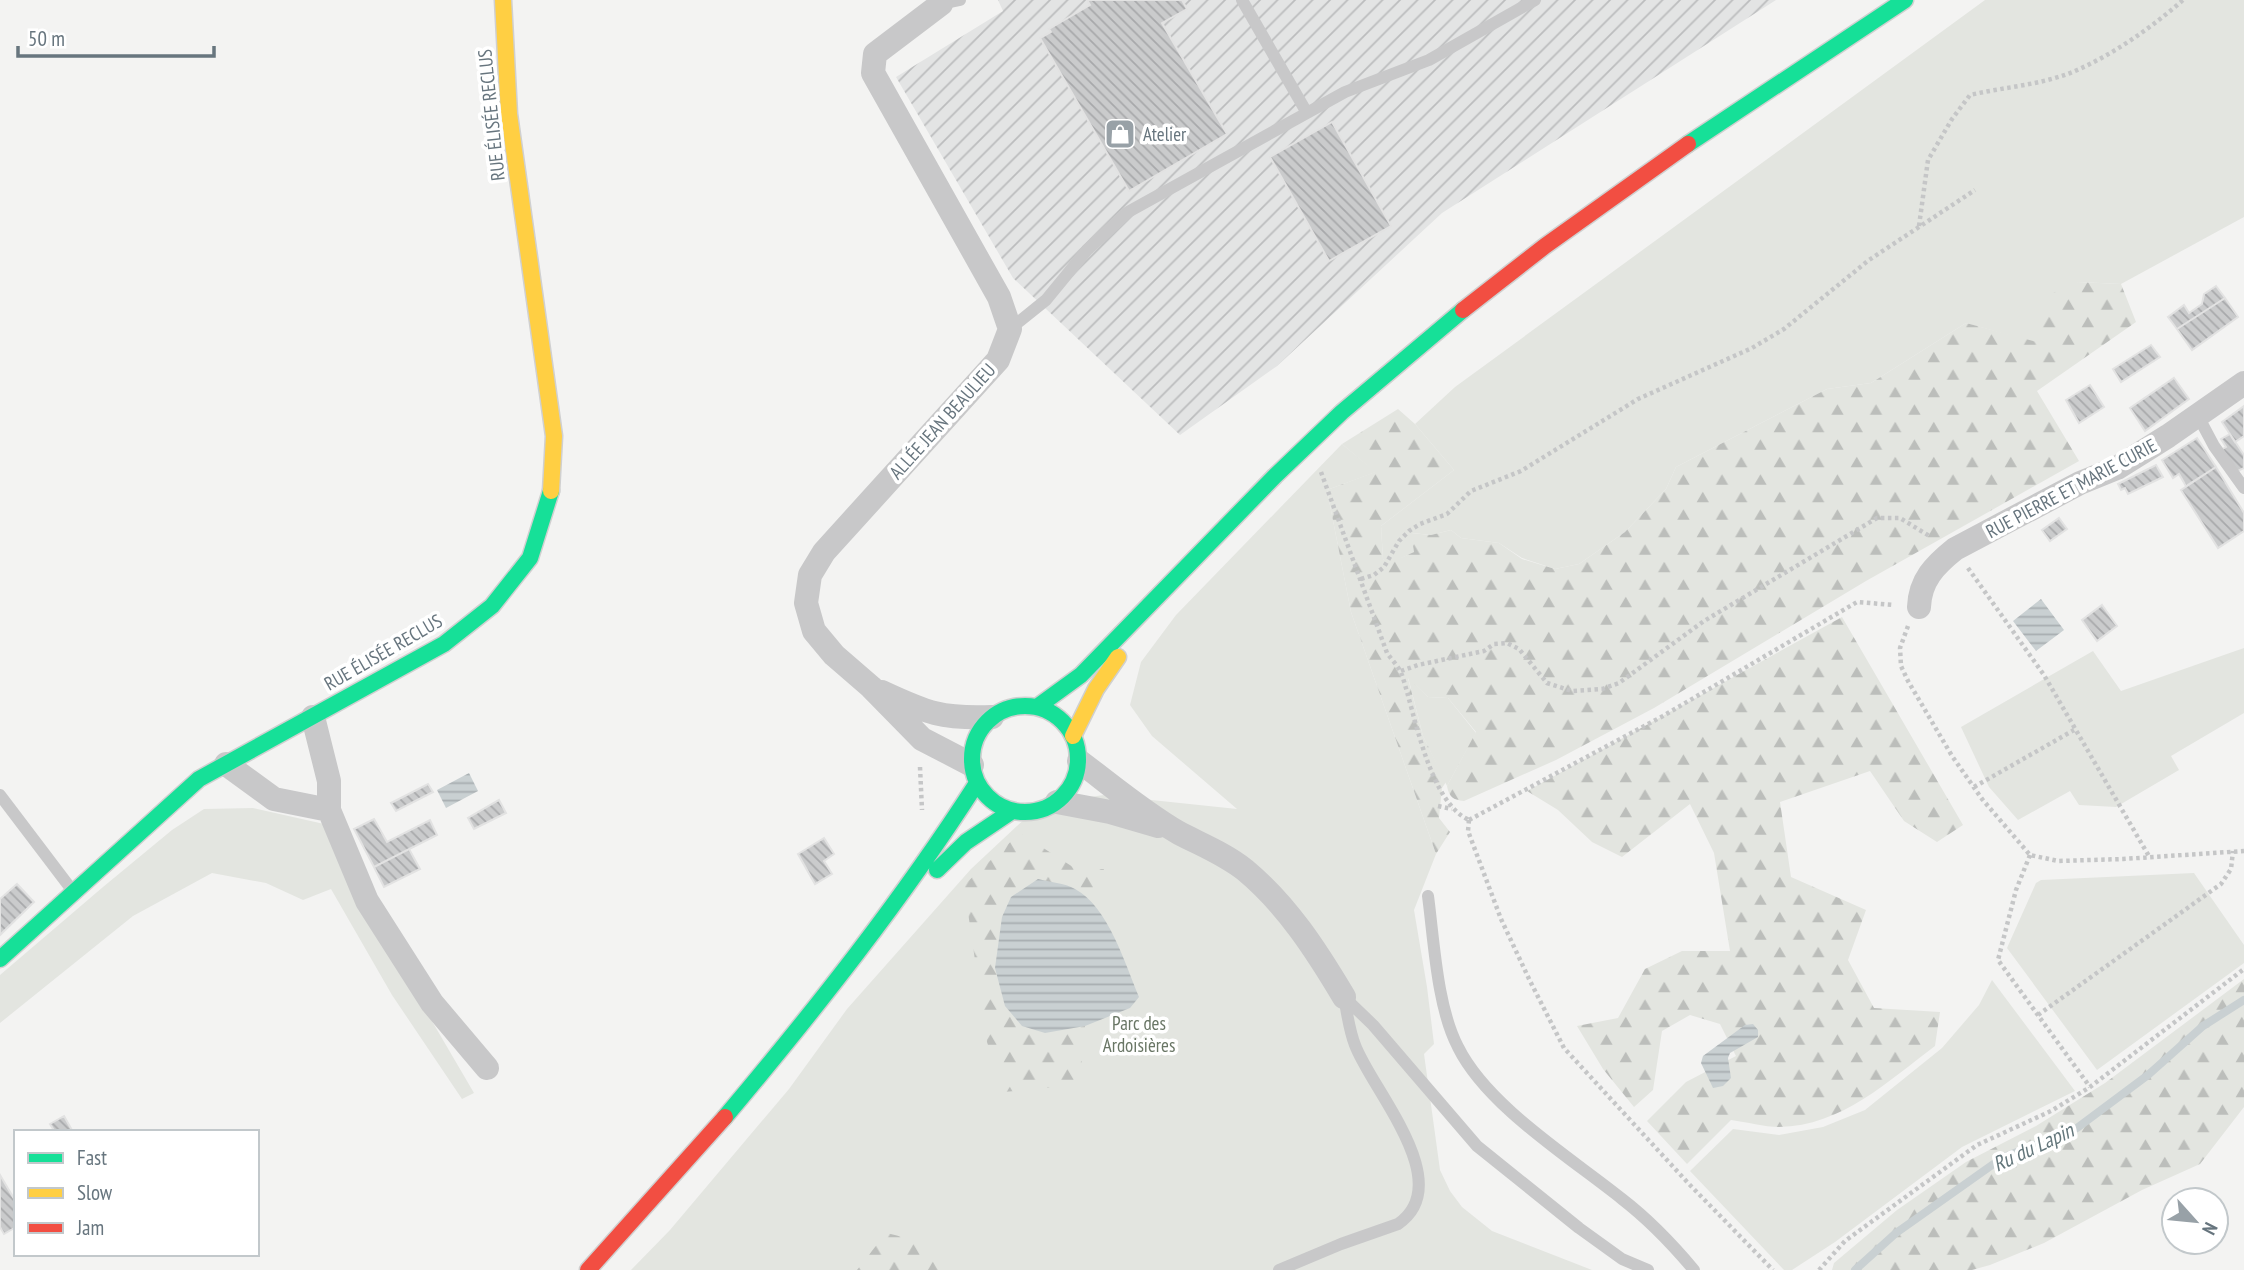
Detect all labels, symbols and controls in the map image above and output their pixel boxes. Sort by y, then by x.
scale bar [18,14,214,58]
text: 50 m [28,25,65,52]
street label: RUE ÉLISÉE RECLUS [472,48,510,182]
shop icon: Atelier [1103,117,1137,151]
place label: Atelier [1143,122,1187,146]
street label: ALLÉE JEAN BEAULIEU [884,358,1000,484]
street label: RUE PIERRE ET MARIE CURIE [1982,433,2160,543]
street label: RUE ÉLISÉE RECLUS [320,609,446,695]
park label: Parc des Ardoisières [1103,1011,1175,1057]
water label: Ru du Lapin [1988,1116,2079,1177]
legend [14,1130,259,1256]
text: Fast [77,1144,107,1171]
text: Slow [77,1179,113,1206]
north arrow [2160,1186,2230,1256]
text: Jam [76,1214,104,1241]
text: N [2197,1219,2223,1239]

